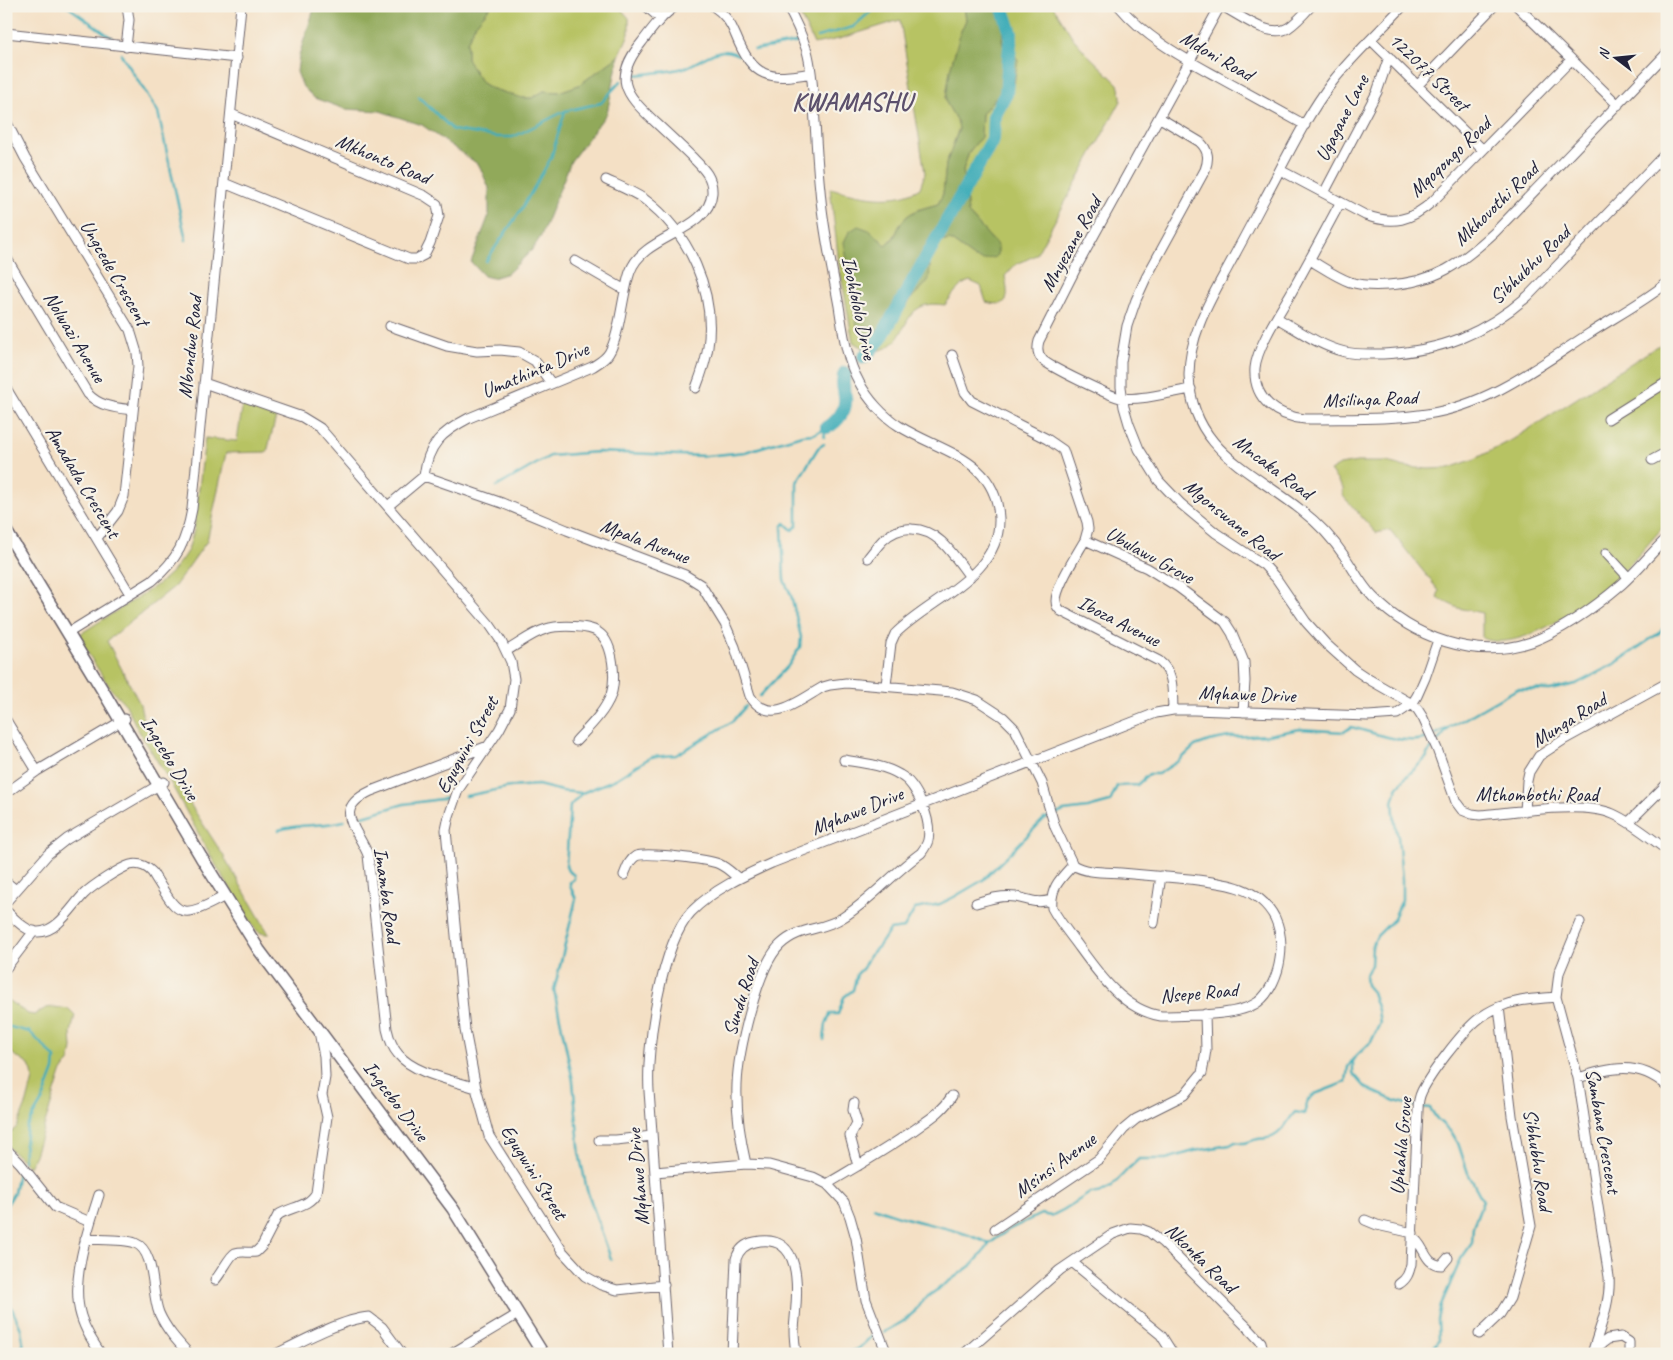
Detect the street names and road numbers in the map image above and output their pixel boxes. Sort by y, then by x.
street label: Mdoni Road [1176,25,1261,89]
street label: 122077 Street [1383,27,1477,119]
street label: Ugagane Lane [1310,69,1375,166]
street label: Mqoqongo Road [1404,109,1499,202]
street label: Mkhonto Road [332,128,437,191]
street label: Mkhovothi Road [1448,155,1546,251]
street label: Mnyezane Road [1035,189,1109,296]
street label: Ungcede Crescent [75,216,157,333]
street label: Sibhubhu Road [1484,218,1578,310]
street label: Ibohlololo Drive [836,254,882,363]
street label: Nolwazi Avenue [38,287,113,388]
street label: Mbondwe Road [172,291,208,400]
street label: Umathinta Drive [478,336,594,404]
street label: Msilinga Road [1322,385,1421,413]
street label: Amadada Crescent [40,421,127,545]
street label: Mncaka Road [1228,429,1320,507]
street label: Mgonswane Road [1179,474,1288,568]
street label: Mpala Avenue [597,513,694,570]
street label: Ubulawu Grove [1102,521,1200,590]
street label: Iboza Avenue [1074,590,1166,653]
street label: Mqhawe Drive [1198,680,1297,708]
street label: Munga Road [1527,685,1614,753]
street label: Egugwini Street [430,690,505,798]
street label: Ingcebo Drive [135,711,206,806]
street label: Mqhawe Drive [807,781,908,841]
street label: Mthombothi Road [1476,782,1601,807]
street label: Imamba Road [368,846,406,947]
street label: Sundu Road [717,952,766,1039]
street label: Nsepe Road [1159,977,1242,1009]
street label: Ingcebo Drive [358,1056,435,1147]
street label: Sambane Crescent [1580,1067,1627,1198]
street label: Uphahla Grove [1384,1095,1418,1196]
street label: Sibhubhu Road [1518,1107,1559,1216]
street label: Egugwini Street [495,1120,574,1226]
street label: Mqhawe Drive [621,1126,655,1226]
street label: Msinsi Avenue [1009,1126,1102,1203]
street label: Nkonka Road [1160,1218,1244,1301]

